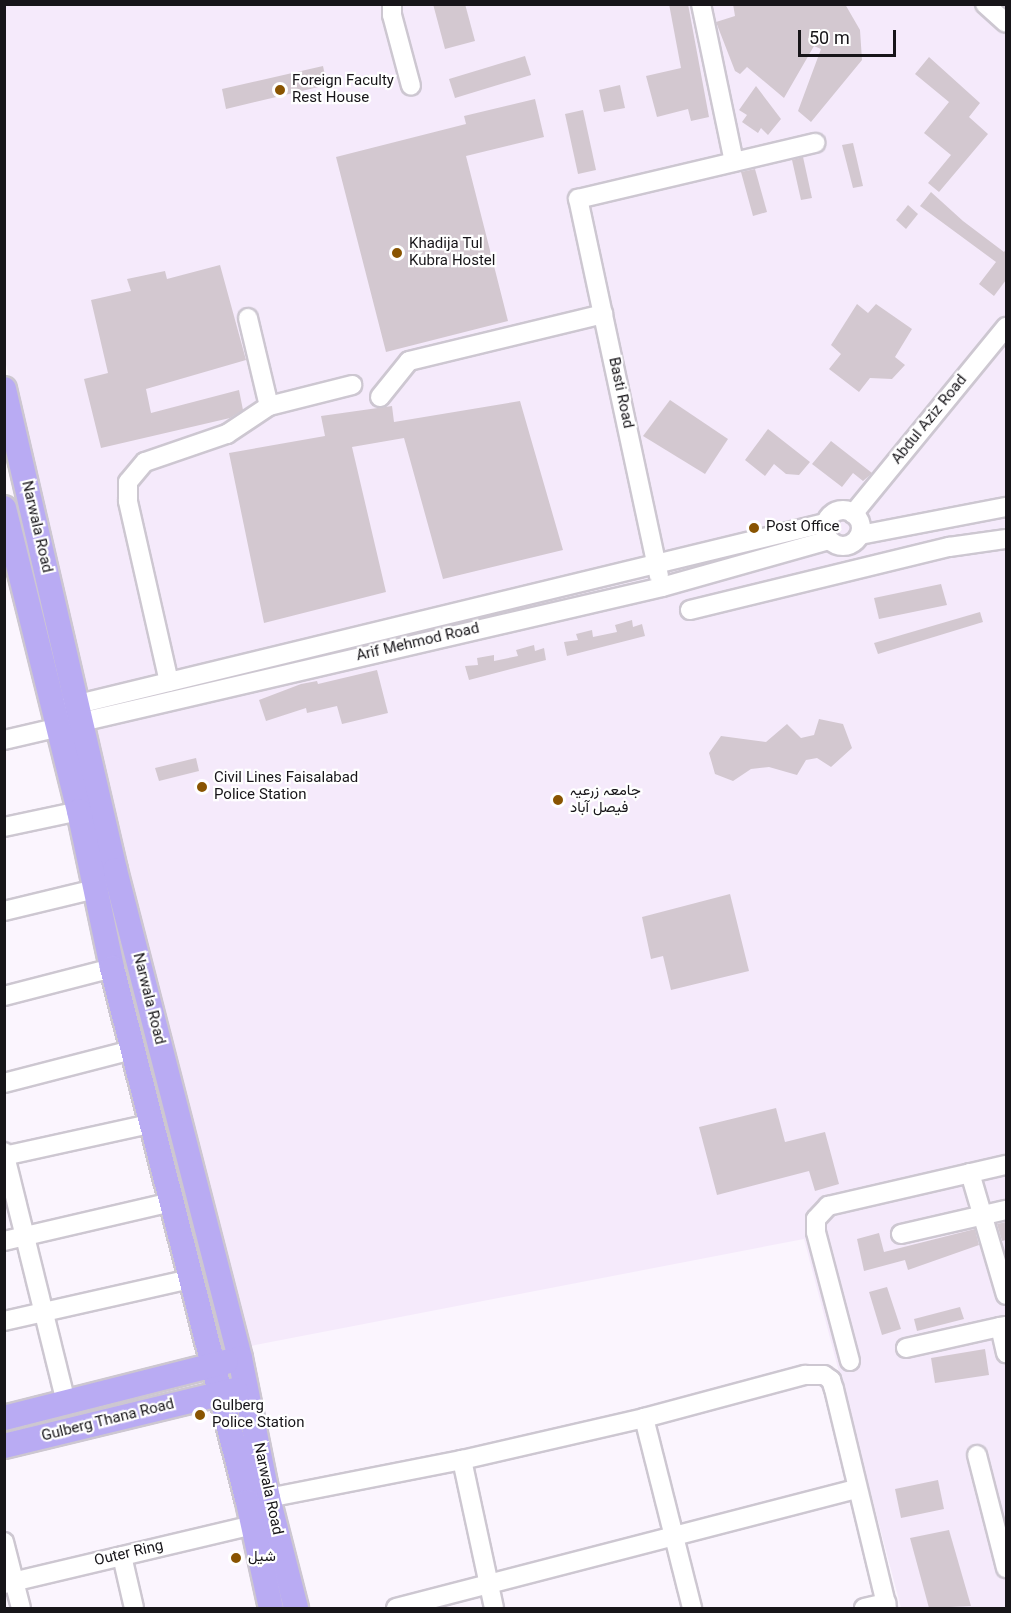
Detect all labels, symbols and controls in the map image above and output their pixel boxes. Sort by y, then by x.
scale bar [801,18,898,56]
text: 50 m [809,26,850,54]
place label: Foreign Faculty Rest House [292,72,394,107]
marker: Foreign Faculty Rest House [273,83,287,97]
place label: Khadija Tul Kubra Hostel [409,235,495,270]
marker: Khadija Tul Kubra Hostel [390,246,404,260]
street label: Basti Road [604,356,636,430]
street label: Abdul Aziz Road [889,372,971,468]
street label: Narwala Road [17,479,55,575]
place label: Post Office [766,519,840,537]
marker: Post Office [747,521,761,535]
street label: Arif Mehmod Road [355,620,481,666]
place label: Civil Lines Faisalabad Police Station [214,769,358,804]
marker: Civil Lines Faisalabad Police Station [195,780,209,794]
place label: جامعہ زرعیہ فیصل آباد [570,782,641,817]
marker: جامعہ زرعیہ فیصل آباد [551,793,565,807]
street label: Narwala Road [128,951,168,1047]
street label: Gulberg Thana Road [40,1396,176,1446]
place label: Gulberg Police Station [212,1397,304,1432]
marker: Gulberg Police Station [193,1408,207,1422]
street label: Narwala Road [248,1441,286,1537]
street label: Outer Ring [93,1537,165,1571]
place label: شیل [248,1549,276,1567]
marker: شیل [229,1551,243,1565]

